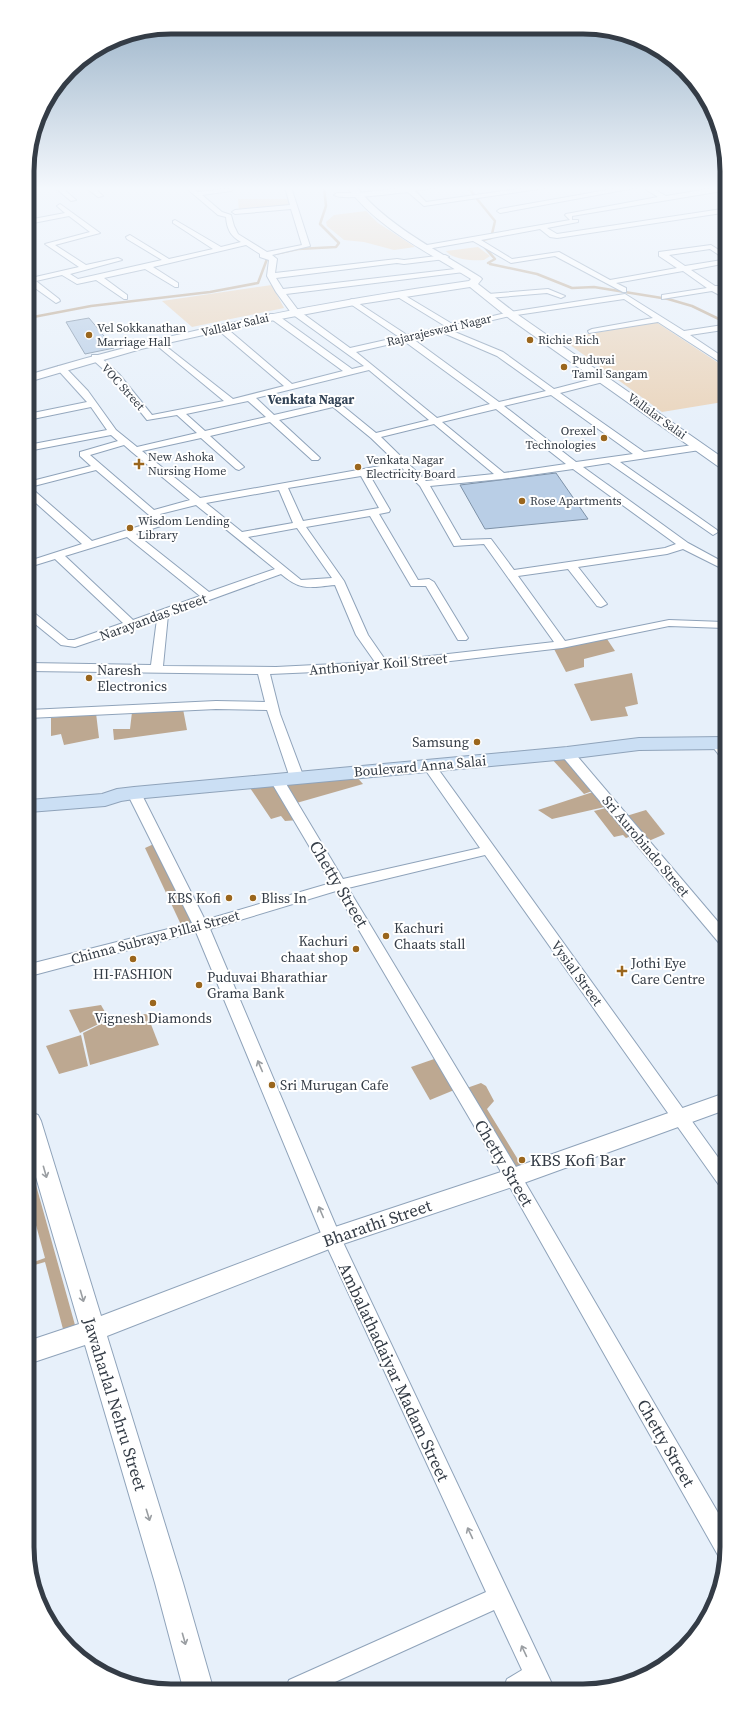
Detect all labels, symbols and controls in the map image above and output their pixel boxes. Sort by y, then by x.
street label: Vallalar Salai [200,309,271,341]
street label: Rajarajeswari Nagar [385,310,493,350]
place label: Vel Sokkanathan Marriage Hall [97,320,186,350]
marker: Vel Sokkanathan Marriage Hall [84,330,94,340]
place label: Richie Rich [538,332,599,348]
marker: Richie Rich [525,335,535,345]
place label: Puduvai Tamil Sangam [572,352,648,382]
street label: VOC Street [98,360,148,414]
marker: Puduvai Tamil Sangam [559,362,569,372]
street label: Vallalar Salai [624,389,690,443]
district label: Venkata Nagar [268,391,355,408]
place label: Orexel Technologies [526,423,596,453]
marker: Orexel Technologies [599,433,609,443]
place label: New Ashoka Nursing Home [148,449,226,479]
place label: Venkata Nagar Electricity Board [366,452,456,482]
marker: New Ashoka Nursing Home [133,458,145,470]
marker: Venkata Nagar Electricity Board [353,462,363,472]
place label: Rose Apartments [530,493,622,509]
marker: Rose Apartments [517,496,527,506]
place label: Wisdom Lending Library [138,513,230,543]
marker: Wisdom Lending Library [125,523,135,533]
street label: Narayandas Street [97,588,210,646]
street label: Anthoniyar Koil Street [308,648,448,680]
place label: Naresh Electronics [97,660,167,696]
marker: Naresh Electronics [84,673,94,683]
place label: Samsung [412,732,469,752]
marker: Samsung [472,737,482,747]
street label: Boulevard Anna Salai [353,750,487,782]
street label: Sri Aurobindo Street [598,791,695,901]
street label: Chetty Street [304,836,375,932]
place label: KBS Kofi [167,888,221,908]
place label: Bliss In [261,888,308,908]
marker: KBS Kofi [224,893,234,903]
marker: Bliss In [248,893,258,903]
street label: Chinna Subraya Pillai Street [69,905,242,969]
place label: Kachuri Chaats stall [394,918,465,954]
place label: Kachuri chaat shop [281,931,348,967]
marker: Kachuri Chaats stall [381,931,391,941]
street label: Vysial Street [546,936,608,1010]
marker: Kachuri chaat shop [351,944,361,954]
place label: Jothi Eye Care Centre [630,953,705,989]
marker: HI-FASHION [128,954,138,964]
place label: HI-FASHION [93,964,173,984]
marker: Jothi Eye Care Centre [616,965,628,977]
place label: Puduvai Bharathiar Grama Bank [207,967,328,1003]
marker: Puduvai Bharathiar Grama Bank [194,980,204,990]
marker: Vignesh Diamonds [148,998,158,1008]
place label: Vignesh Diamonds [94,1008,212,1028]
one-way arrow [256,1060,263,1072]
place label: Sri Murugan Cafe [280,1075,389,1095]
marker: Sri Murugan Cafe [267,1080,277,1090]
street label: Chetty Street [469,1115,540,1211]
place label: KBS Kofi Bar [530,1148,627,1172]
marker: KBS Kofi Bar [517,1155,527,1165]
one-way arrow [42,1165,49,1178]
street label: Bharathi Street [319,1193,435,1253]
one-way arrow [317,1206,324,1218]
street label: Ambalathadaiyar Madam Street [333,1259,456,1486]
one-way arrow [79,1290,86,1303]
street label: Jawaharlal Nehru Street [77,1313,153,1494]
street label: Chetty Street [631,1395,701,1492]
one-way arrow [145,1508,152,1521]
one-way arrow [465,1527,473,1539]
one-way arrow [181,1633,189,1646]
one-way arrow [520,1645,528,1657]

